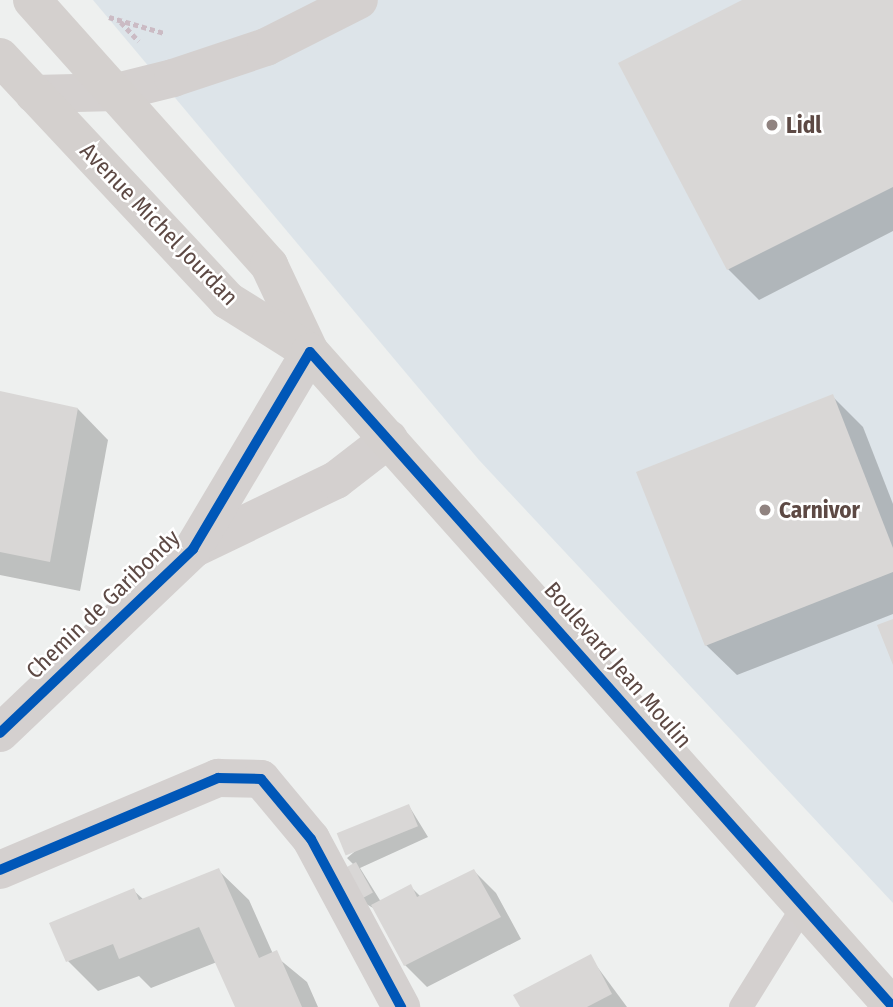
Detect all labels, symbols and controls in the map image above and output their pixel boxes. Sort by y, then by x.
place label: Lidl [786,111,821,139]
marker: Lidl [764,117,780,133]
street label: Avenue Michel Jourdan [74,137,244,311]
place label: Carnivor [779,496,860,524]
marker: Carnivor [757,502,773,518]
street label: Chemin de Garibondy [21,524,185,684]
street label: Boulevard Jean Moulin [538,576,698,754]

